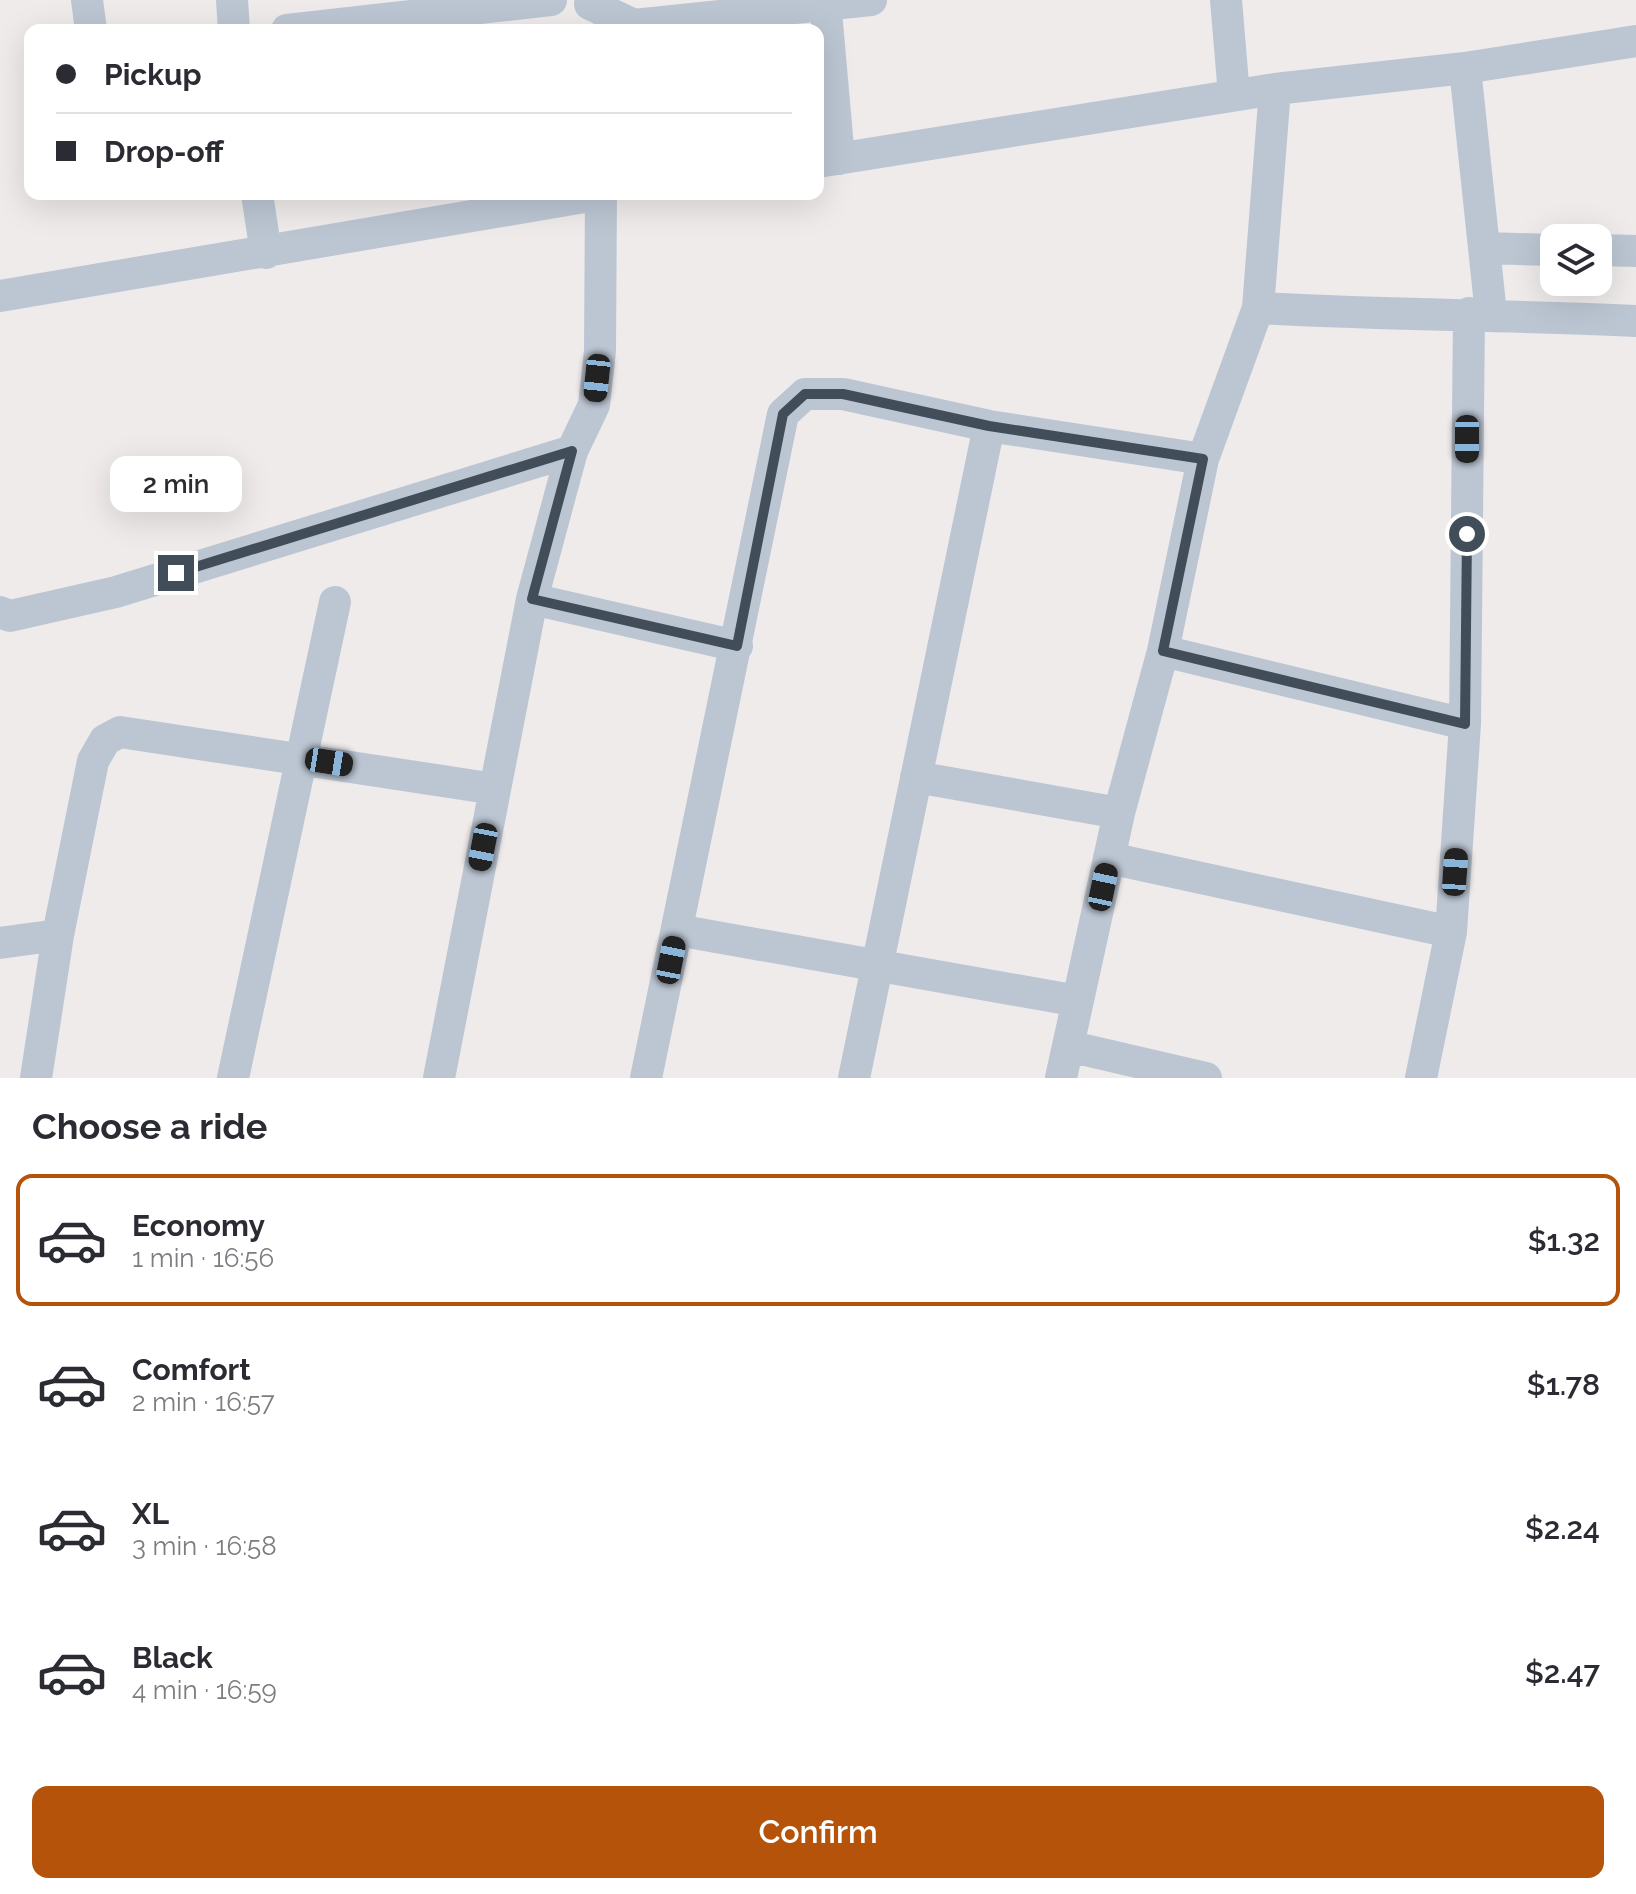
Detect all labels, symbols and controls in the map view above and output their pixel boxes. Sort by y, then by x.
text: Pickup [104,57,202,92]
text: Drop-off [104,134,224,169]
map controls [1540,224,1612,296]
button: layers [1540,224,1612,296]
car [583,353,611,403]
car [1455,415,1479,463]
callout: 2 min [110,457,242,513]
text: 2 min [143,469,209,499]
route start [1449,516,1485,552]
route end [158,555,194,591]
car [303,746,355,778]
car [467,821,499,873]
car [1441,847,1469,897]
car [1086,861,1120,913]
car [655,934,687,986]
text: Choose a ride [32,1105,267,1147]
icon: car [36,1204,108,1276]
text: Economy [132,1208,265,1243]
text: $1.32 [1528,1223,1600,1258]
text: 1 min · 16:56 [132,1243,274,1273]
icon: car [36,1348,108,1420]
text: Comfort [132,1352,251,1387]
text: $1.78 [1527,1367,1600,1402]
text: 2 min · 16:57 [132,1387,275,1417]
icon: car [36,1492,108,1564]
text: XL [132,1496,169,1531]
text: $2.24 [1525,1511,1600,1546]
text: 3 min · 16:58 [132,1531,277,1561]
icon: car [36,1636,108,1708]
text: Black [132,1640,213,1675]
text: $2.47 [1525,1655,1600,1690]
text: 4 min · 16:59 [132,1675,277,1705]
button: Confirm [32,1786,1604,1878]

